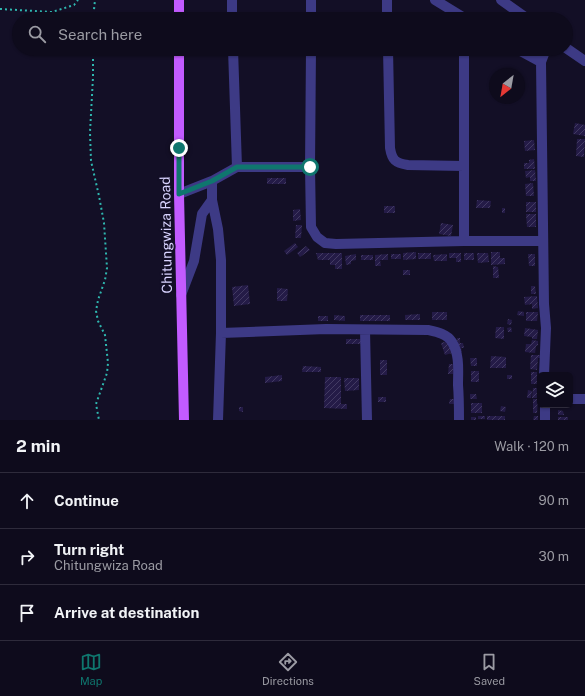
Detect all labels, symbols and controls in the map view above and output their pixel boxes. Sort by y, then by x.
search box [12,12,573,56]
icon: search [26,23,48,45]
text: Search here [58,26,142,43]
north arrow [489,68,525,104]
route end [170,139,188,157]
route start [301,158,319,176]
street label: Chitungwiza Road [157,176,175,294]
map controls [537,372,573,408]
button: layers [537,372,573,408]
text: 2 min [16,436,61,456]
text: Walk · 120 m [494,439,569,454]
icon: ahead [16,490,38,512]
text: Continue [54,492,119,509]
text: 90 m [539,493,569,508]
text: Turn right [54,541,124,558]
icon: right [16,546,38,568]
text: 30 m [539,549,569,564]
text: Chitungwiza Road [54,558,163,573]
icon: arrive [16,602,38,624]
text: Arrive at destination [54,604,199,621]
tab: Map [80,651,102,687]
tab: Directions [262,651,314,687]
tab: Saved [474,651,505,687]

